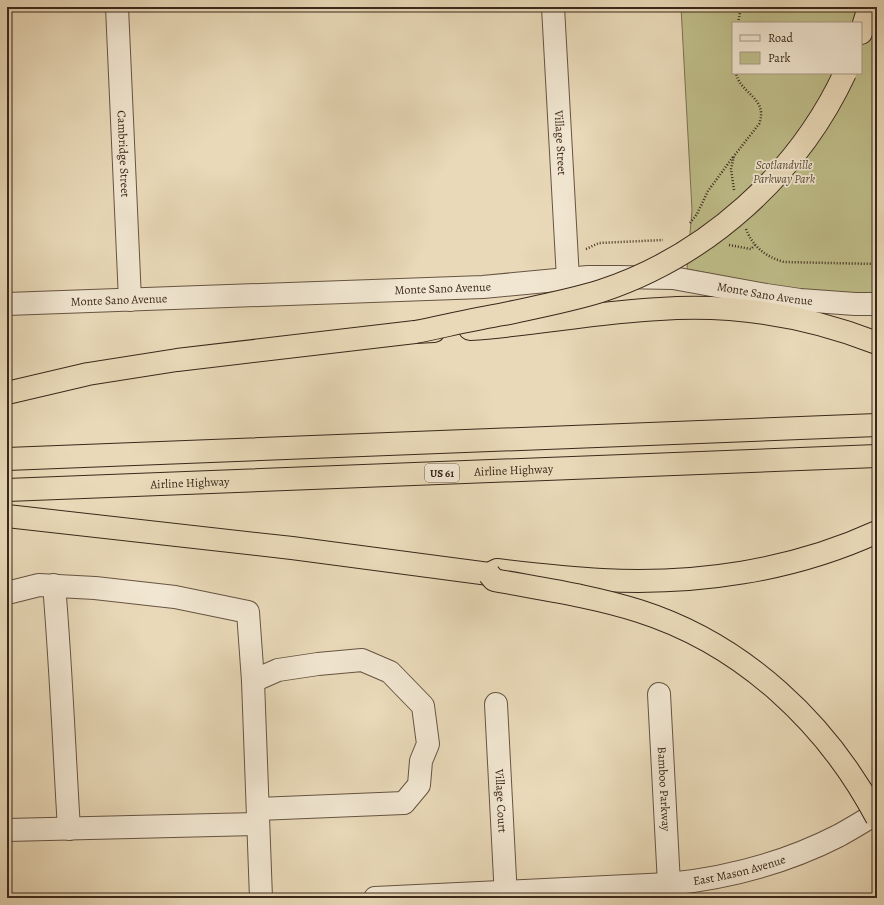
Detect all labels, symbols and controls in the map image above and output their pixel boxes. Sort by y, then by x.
legend [732,22,862,74]
text: Road [768,30,794,46]
text: Park [768,50,791,66]
street label: Village Street [551,109,570,176]
street label: Cambridge Street [114,110,133,198]
park label: Scotlandville Parkway Park [753,157,816,187]
street label: Monte Sano Avenue [394,278,492,298]
street label: Monte Sano Avenue [716,278,813,309]
street label: Monte Sano Avenue [70,290,168,310]
street label: Airline Highway [473,461,554,480]
road number: US 61 [425,464,459,482]
street label: Airline Highway [149,473,230,492]
street label: Bamboo Parkway [654,746,674,832]
street label: Village Court [491,768,511,833]
street label: East Mason Avenue [692,851,788,889]

